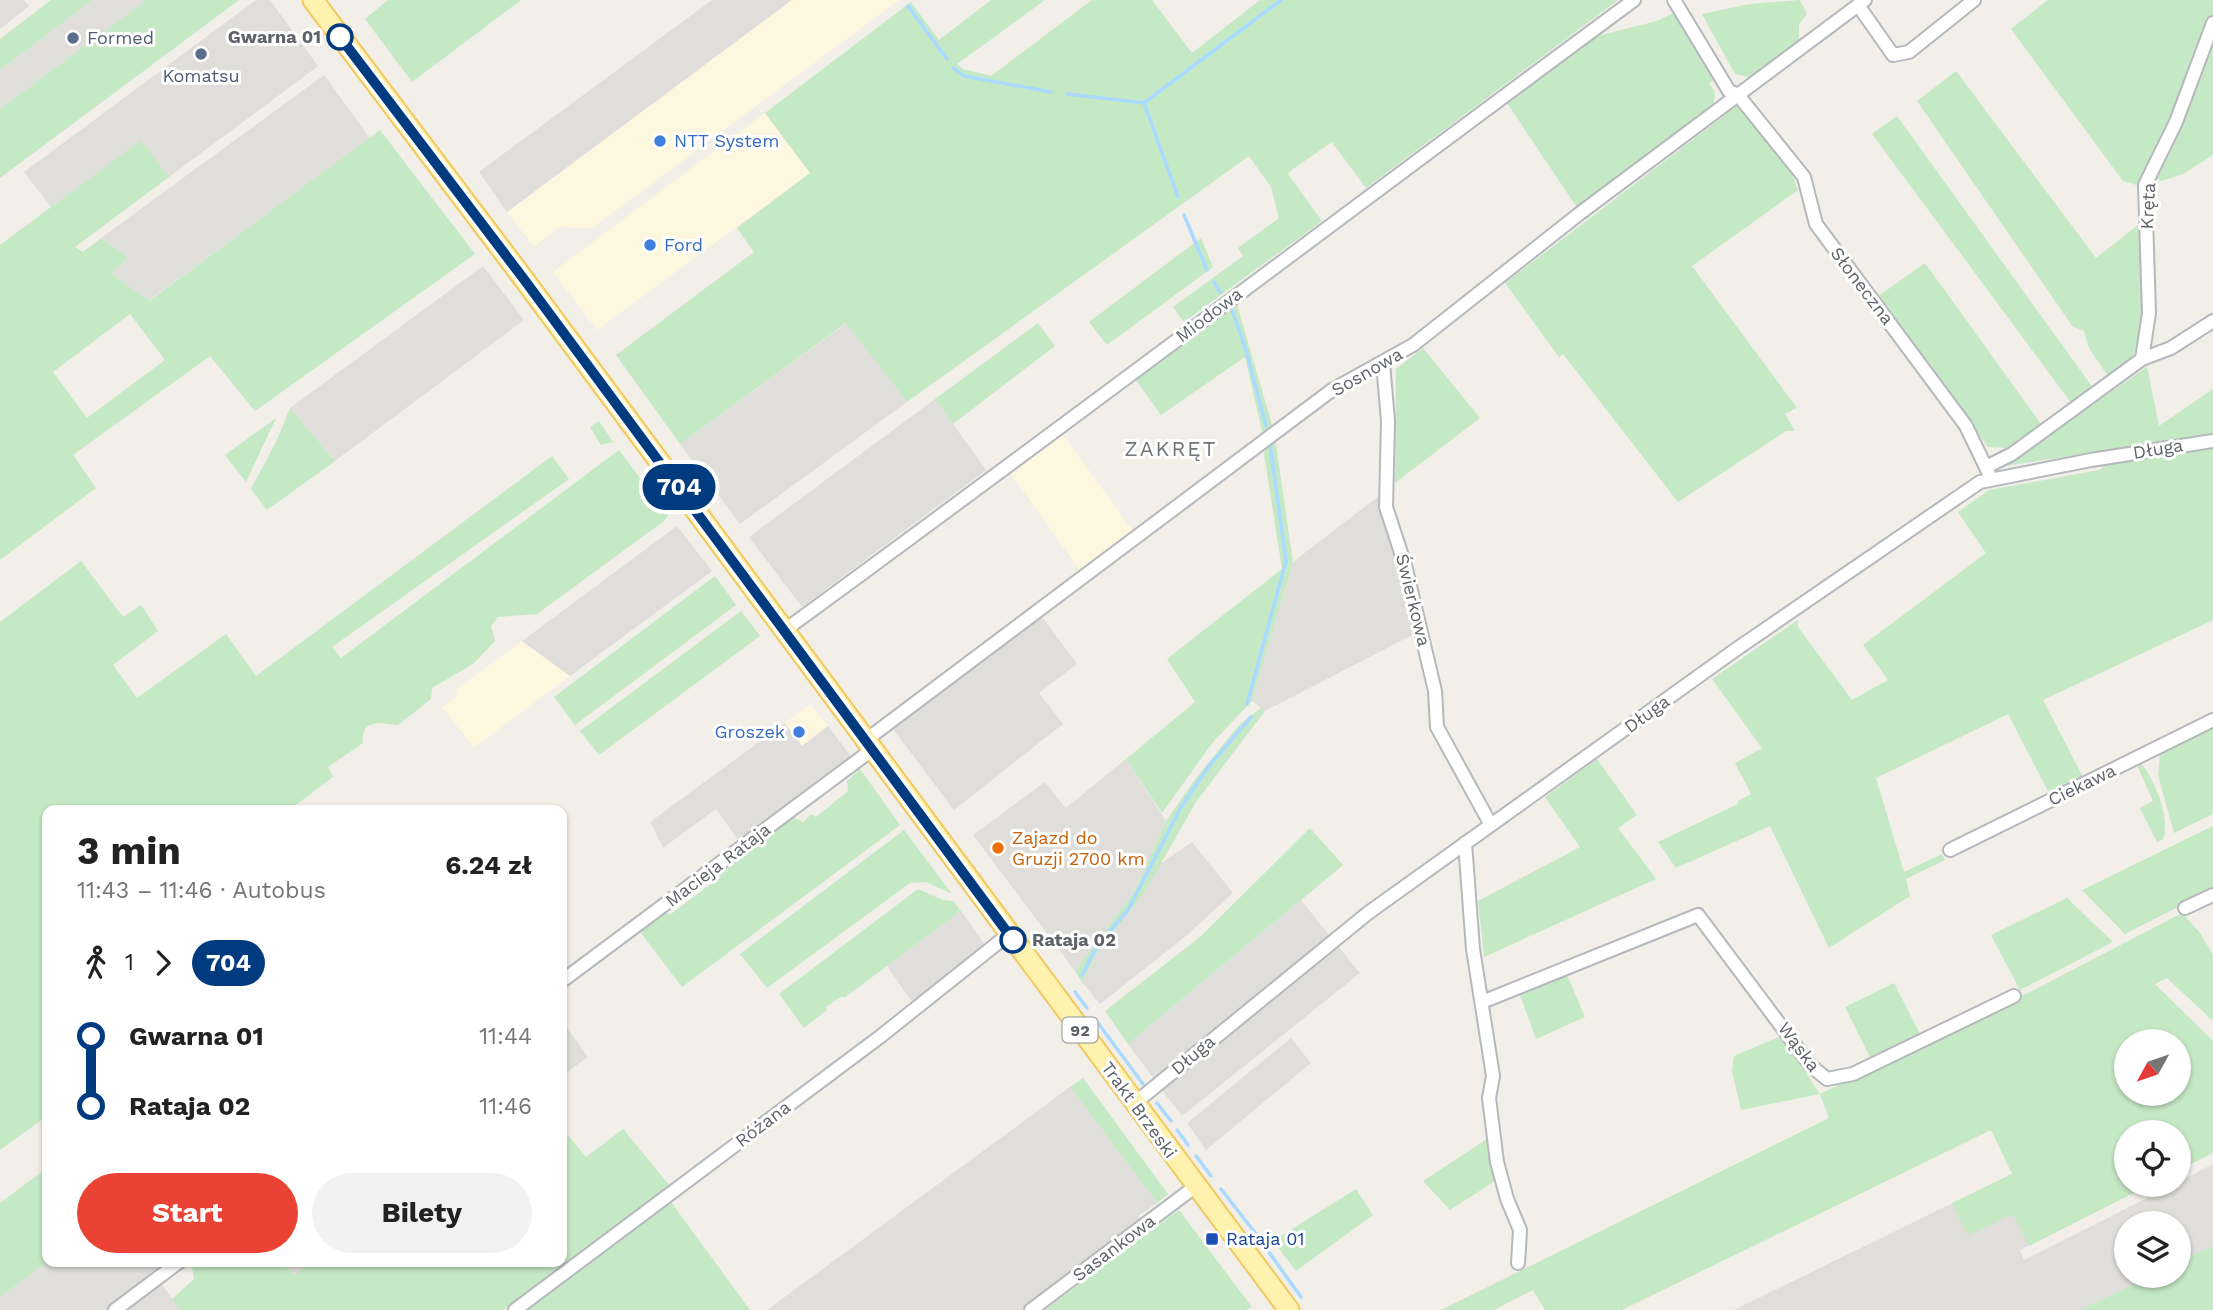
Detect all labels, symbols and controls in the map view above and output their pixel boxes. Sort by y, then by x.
marker: Gwarna 01 [327,24,353,50]
place label: Gwarna 01 [228,26,321,47]
place label: Formed [87,27,154,48]
marker: Formed [65,30,81,46]
marker: Komatsu [193,46,209,62]
place label: Komatsu [163,65,239,86]
place label: NTT System [674,130,779,151]
marker: NTT System [652,133,668,149]
street label: Kręta [2136,182,2159,230]
place label: Ford [664,234,703,255]
marker: Ford [642,237,658,253]
street label: Słoneczna [1826,243,1898,329]
street label: Miodowa [1171,283,1246,346]
street label: Sosnowa [1328,343,1406,400]
street label: Długa [2131,434,2185,463]
district label: ZAKRĘT [1125,436,1217,461]
line badge: 704 [639,464,719,510]
text: 704 [657,473,701,501]
street label: Świerkowa [1392,551,1435,648]
street label: Długa [1620,690,1673,737]
place label: Groszek [715,721,785,742]
marker: Groszek [791,724,807,740]
street label: Ciekawa [2045,759,2119,810]
street label: Macieja Rataja [661,818,774,911]
place label: Zajazd do Gruzji 2700 km [1012,827,1145,869]
text: 3 min [77,829,181,873]
marker: Zajazd do Gruzji 2700 km [990,840,1006,856]
text: 6.24 zł [445,850,532,880]
text: 11:43 – 11:46 · Autobus [77,877,326,904]
marker: Rataja 02 [1000,927,1026,953]
place label: Rataja 02 [1032,929,1116,950]
icon: walk [77,944,115,982]
icon: forward [144,944,182,982]
text: 1 [125,949,134,976]
text: 704 [206,949,251,977]
road number: 92 [1062,1018,1098,1042]
street label: Wąska [1774,1018,1825,1076]
text: Gwarna 01 [129,1021,264,1051]
text: 11:44 [479,1023,532,1050]
north arrow [2114,1029,2191,1106]
map controls [2114,1029,2191,1288]
street label: Długa [1167,1030,1219,1079]
street label: Trakt Brzeski [1097,1057,1181,1162]
text: Rataja 02 [129,1091,250,1121]
text: 11:46 [479,1093,532,1120]
street label: Różana [731,1096,794,1151]
button: locate [2114,1120,2191,1197]
button: Start [77,1173,298,1253]
button: Bilety [312,1173,532,1253]
street label: Sasankowa [1068,1210,1159,1285]
button: layers [2114,1211,2191,1288]
place label: Rataja 01 [1226,1228,1304,1249]
marker: Rataja 01 [1204,1231,1220,1247]

